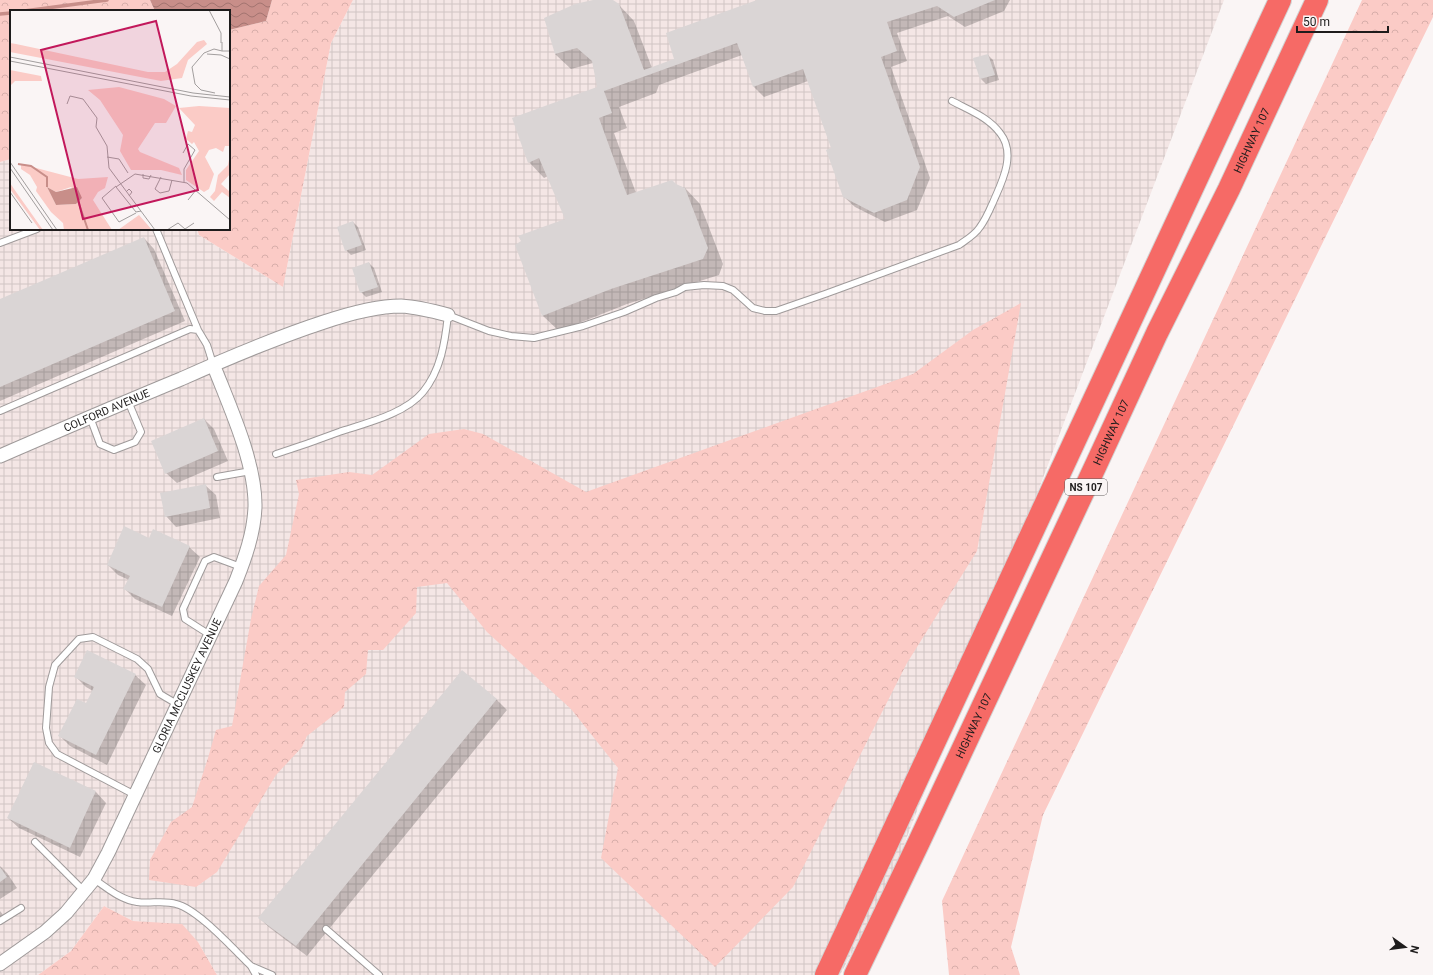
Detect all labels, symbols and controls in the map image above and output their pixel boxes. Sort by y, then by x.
scale bar [1297,8,1388,34]
inset map [10,10,230,230]
text: 50 m [1303,15,1330,29]
street label: HIGHWAY 107 [1231,106,1273,175]
street label: COLFORD AVENUE [62,387,152,435]
street label: HIGHWAY 107 [1091,398,1132,467]
road number: NS 107 [1065,479,1107,495]
street label: GLORIA MCCLUSKEY AVENUE [150,616,224,755]
street label: HIGHWAY 107 [953,691,995,761]
north arrow [1385,927,1425,967]
text: N [1407,944,1421,955]

